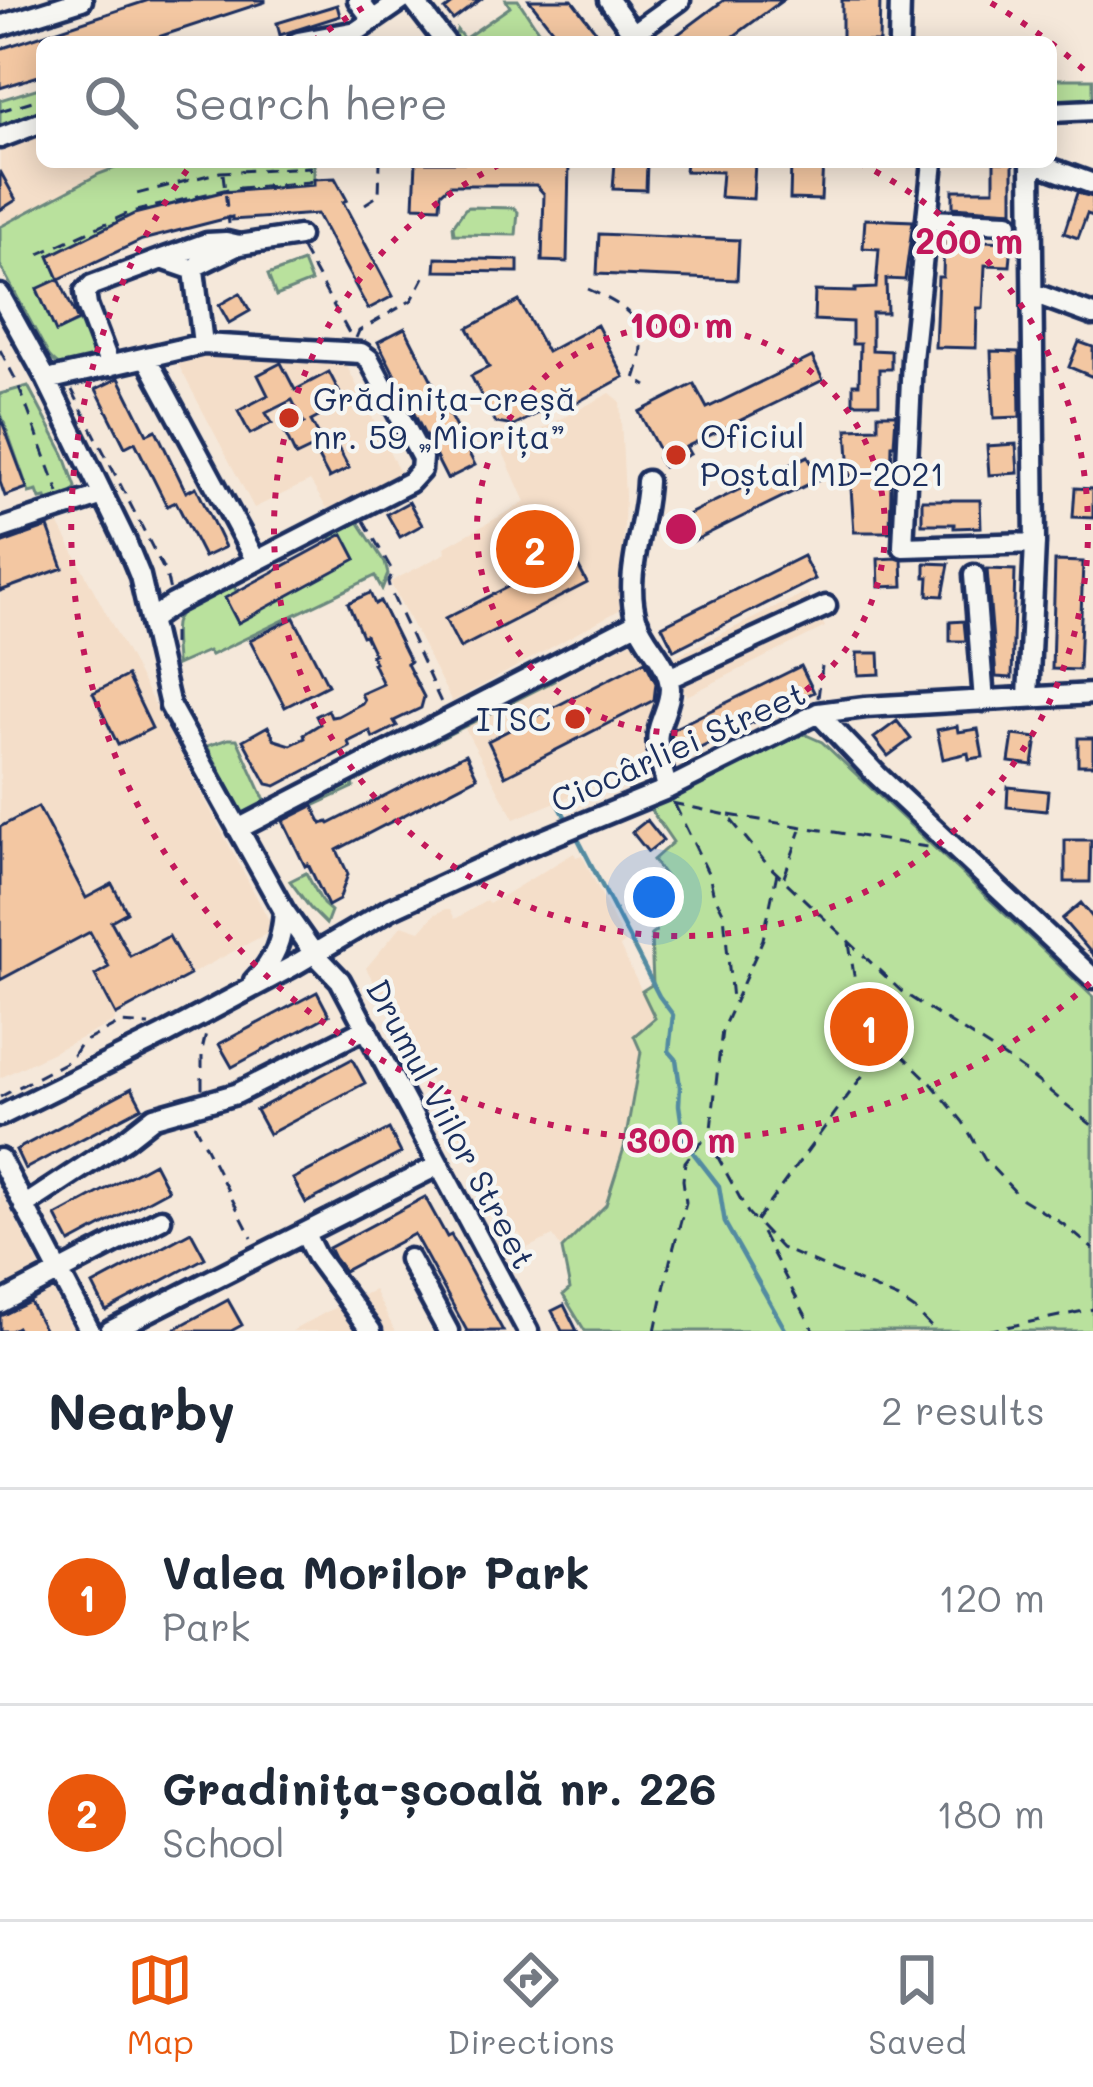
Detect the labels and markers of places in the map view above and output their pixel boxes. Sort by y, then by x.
place label: Grădinița-creșă nr. 59 „Miorița” [313,376,576,458]
marker: Grădinița-creșă nr. 59 „Miorița” [276,405,302,431]
place label: Oficiul Poștal MD-2021 [700,413,944,495]
marker: Oficiul Poștal MD-2021 [663,442,689,468]
pin: 2 [496,504,574,594]
centre of rings [660,508,702,550]
place label: ITSC [476,696,551,739]
marker: ITSC [562,706,588,732]
pin: 1 [830,982,908,1072]

